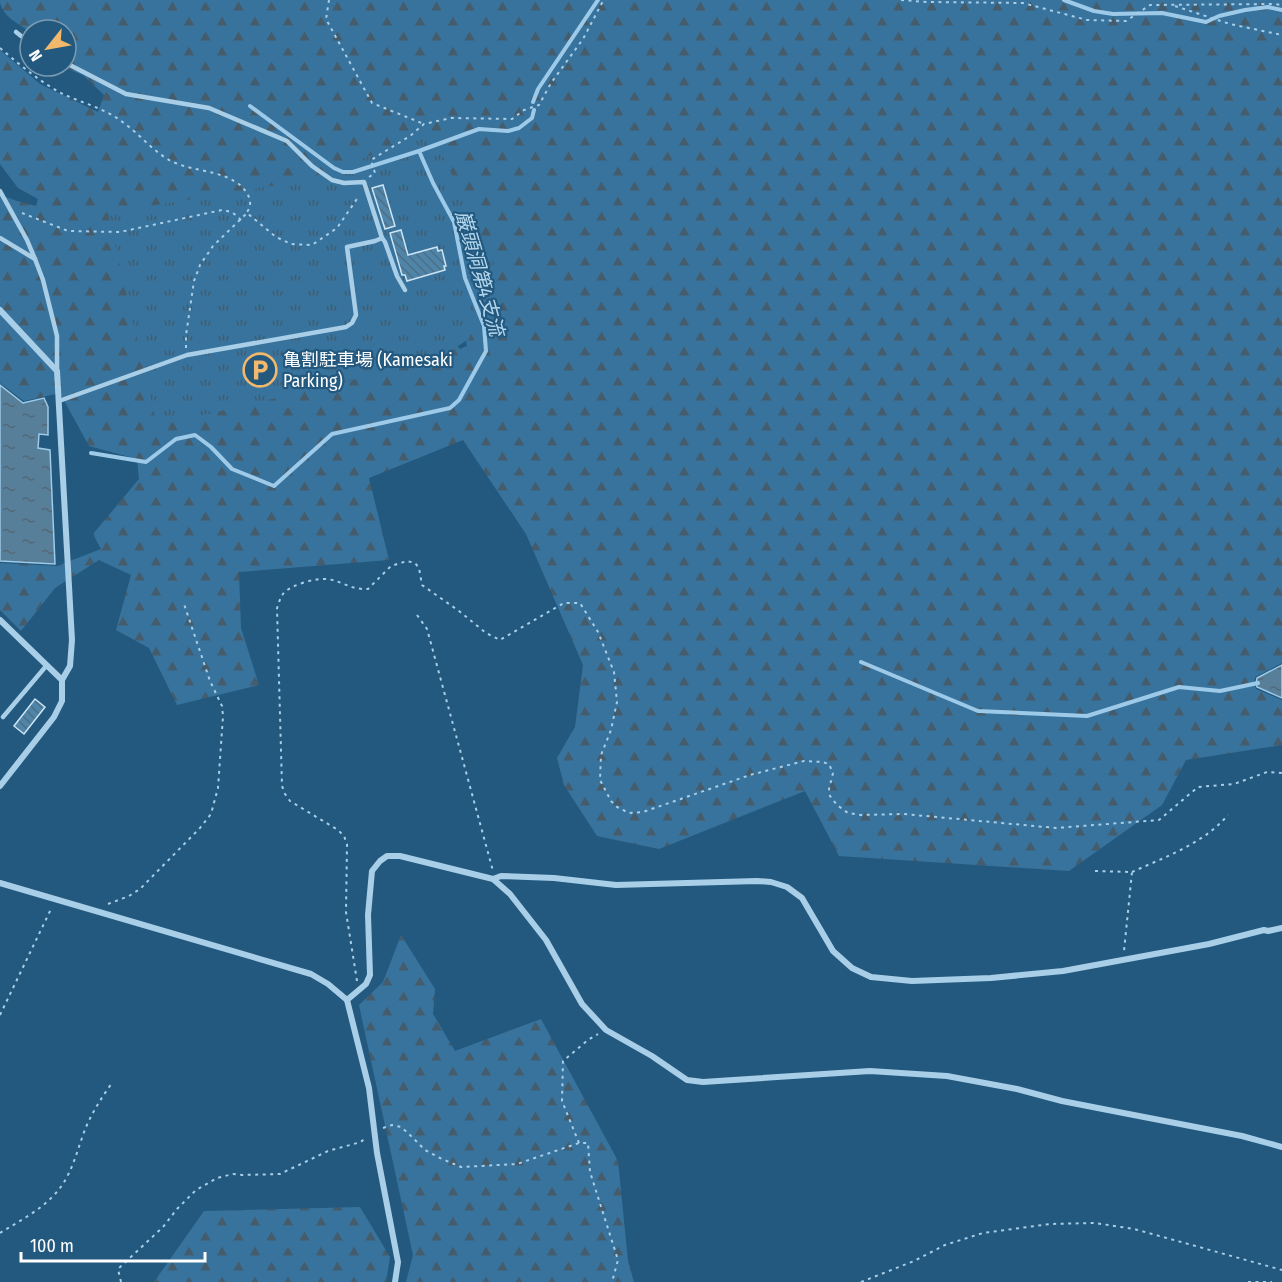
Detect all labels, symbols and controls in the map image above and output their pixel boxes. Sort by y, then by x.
north arrow [18,18,78,78]
text: N [25,46,46,64]
water label: 巌頭洞第4支流 [451,207,510,341]
place label: 亀割駐車場 (Kamesaki Parking) [283,349,453,392]
parking icon: 亀割駐車場 (Kamesaki Parking) [242,352,278,388]
scale bar [21,1225,206,1263]
text: 100 m [30,1235,74,1257]

